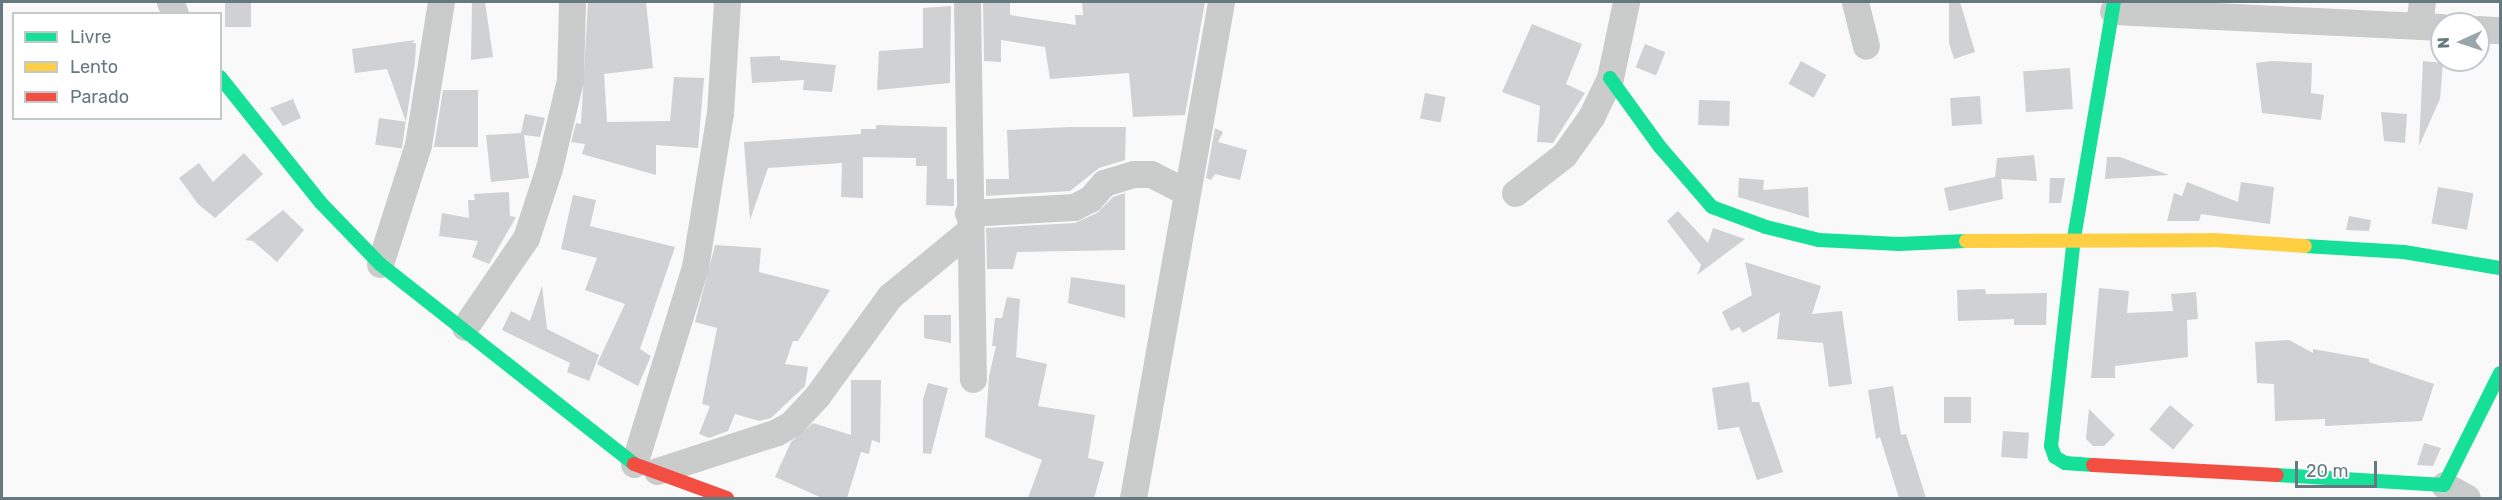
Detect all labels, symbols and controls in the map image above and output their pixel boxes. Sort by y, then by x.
legend [12,12,222,120]
north arrow [2430,12,2490,72]
text: Livre [70,26,111,48]
text: N [2434,37,2453,49]
text: Lento [70,56,118,78]
text: Parado [70,86,129,108]
scale bar [2298,449,2380,487]
text: 20 m [2306,460,2348,482]

